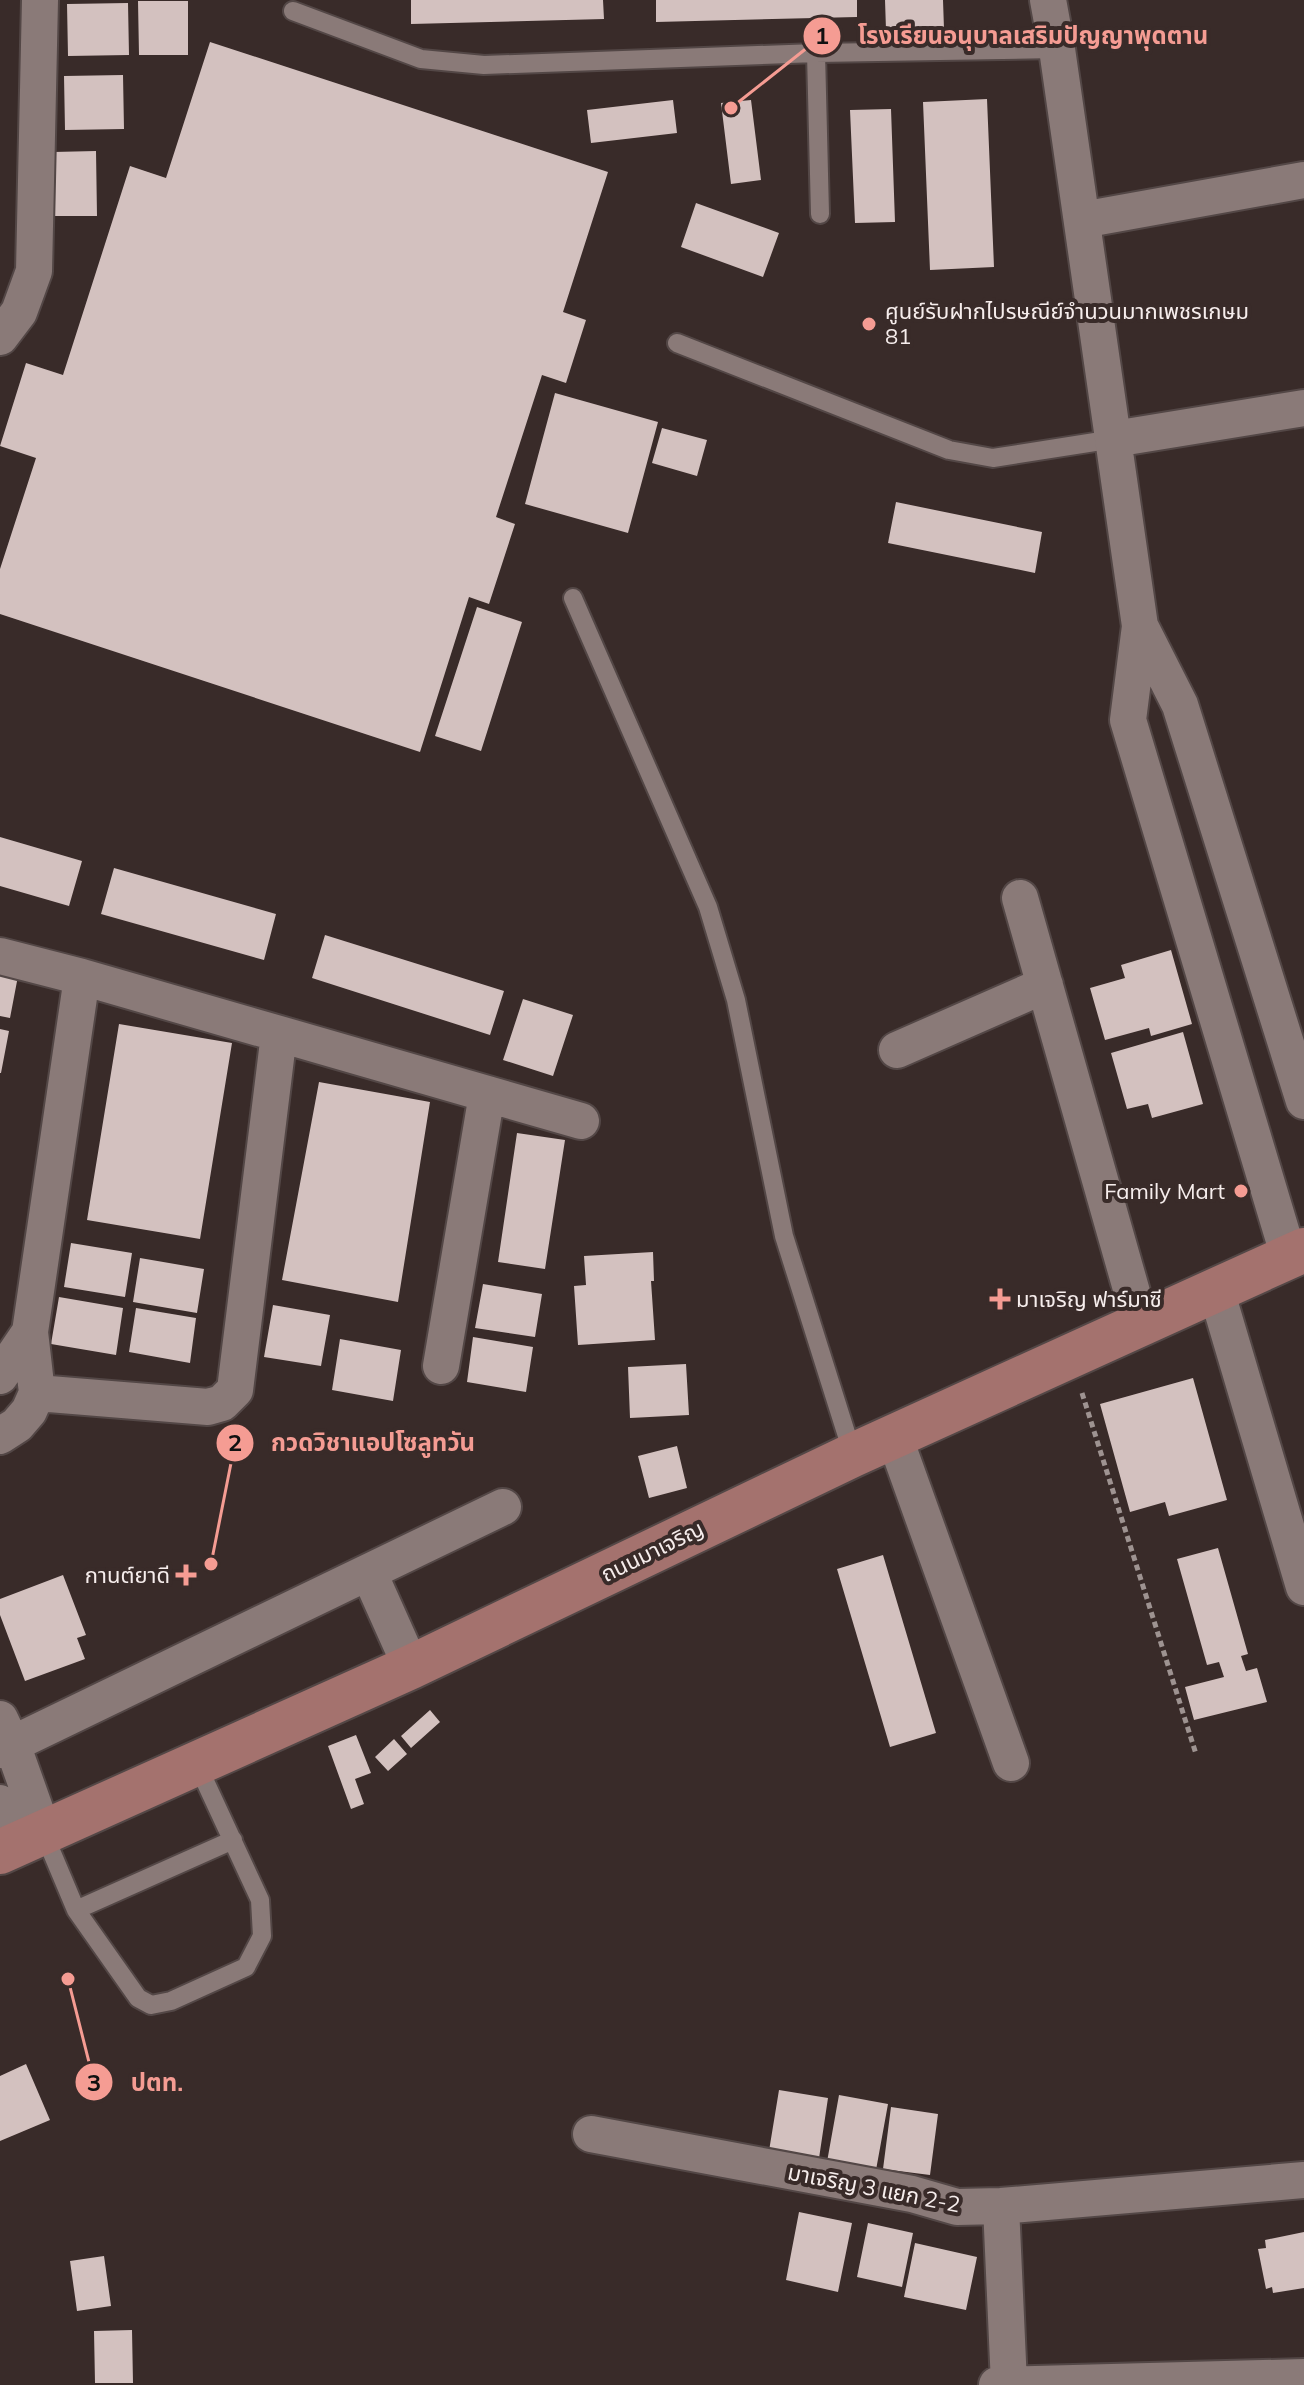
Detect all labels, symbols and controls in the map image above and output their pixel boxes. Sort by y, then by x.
callout: โรงเรียนอนุบาลเสริมปัญญาพุดตาน [802,12,1224,60]
text: 1 [815,20,829,50]
text: โรงเรียนอนุบาลเสริมปัญญาพุดตาน [858,20,1208,51]
place label: ศูนย์รับฝากไปรษณีย์จำนวนมากเพชรเกษม 81 [885,297,1249,350]
marker: ศูนย์รับฝากไปรษณีย์จำนวนมากเพชรเกษม 81 [860,315,878,333]
place label: Family Mart [1104,1177,1225,1205]
marker: Family Mart [1232,1182,1250,1200]
place label: มาเจริญ ฟาร์มาซี [1016,1285,1162,1313]
marker: มาเจริญ ฟาร์มาซี [991,1290,1009,1308]
callout: กวดวิชาแอปโซลูทวัน [215,1419,491,1467]
text: 2 [228,1427,242,1457]
text: กวดวิชาแอปโซลูทวัน [271,1427,475,1458]
street label: ถนนมาเจริญ [596,1514,708,1588]
place label: กานต์ยาดี [85,1561,170,1589]
marker: กานต์ยาดี [177,1566,195,1584]
callout: ปตท. [74,2058,199,2106]
text: 3 [87,2067,101,2097]
text: ปตท. [131,2067,183,2097]
street label: มาเจริญ 3 แยก 2-2 [785,2158,963,2218]

